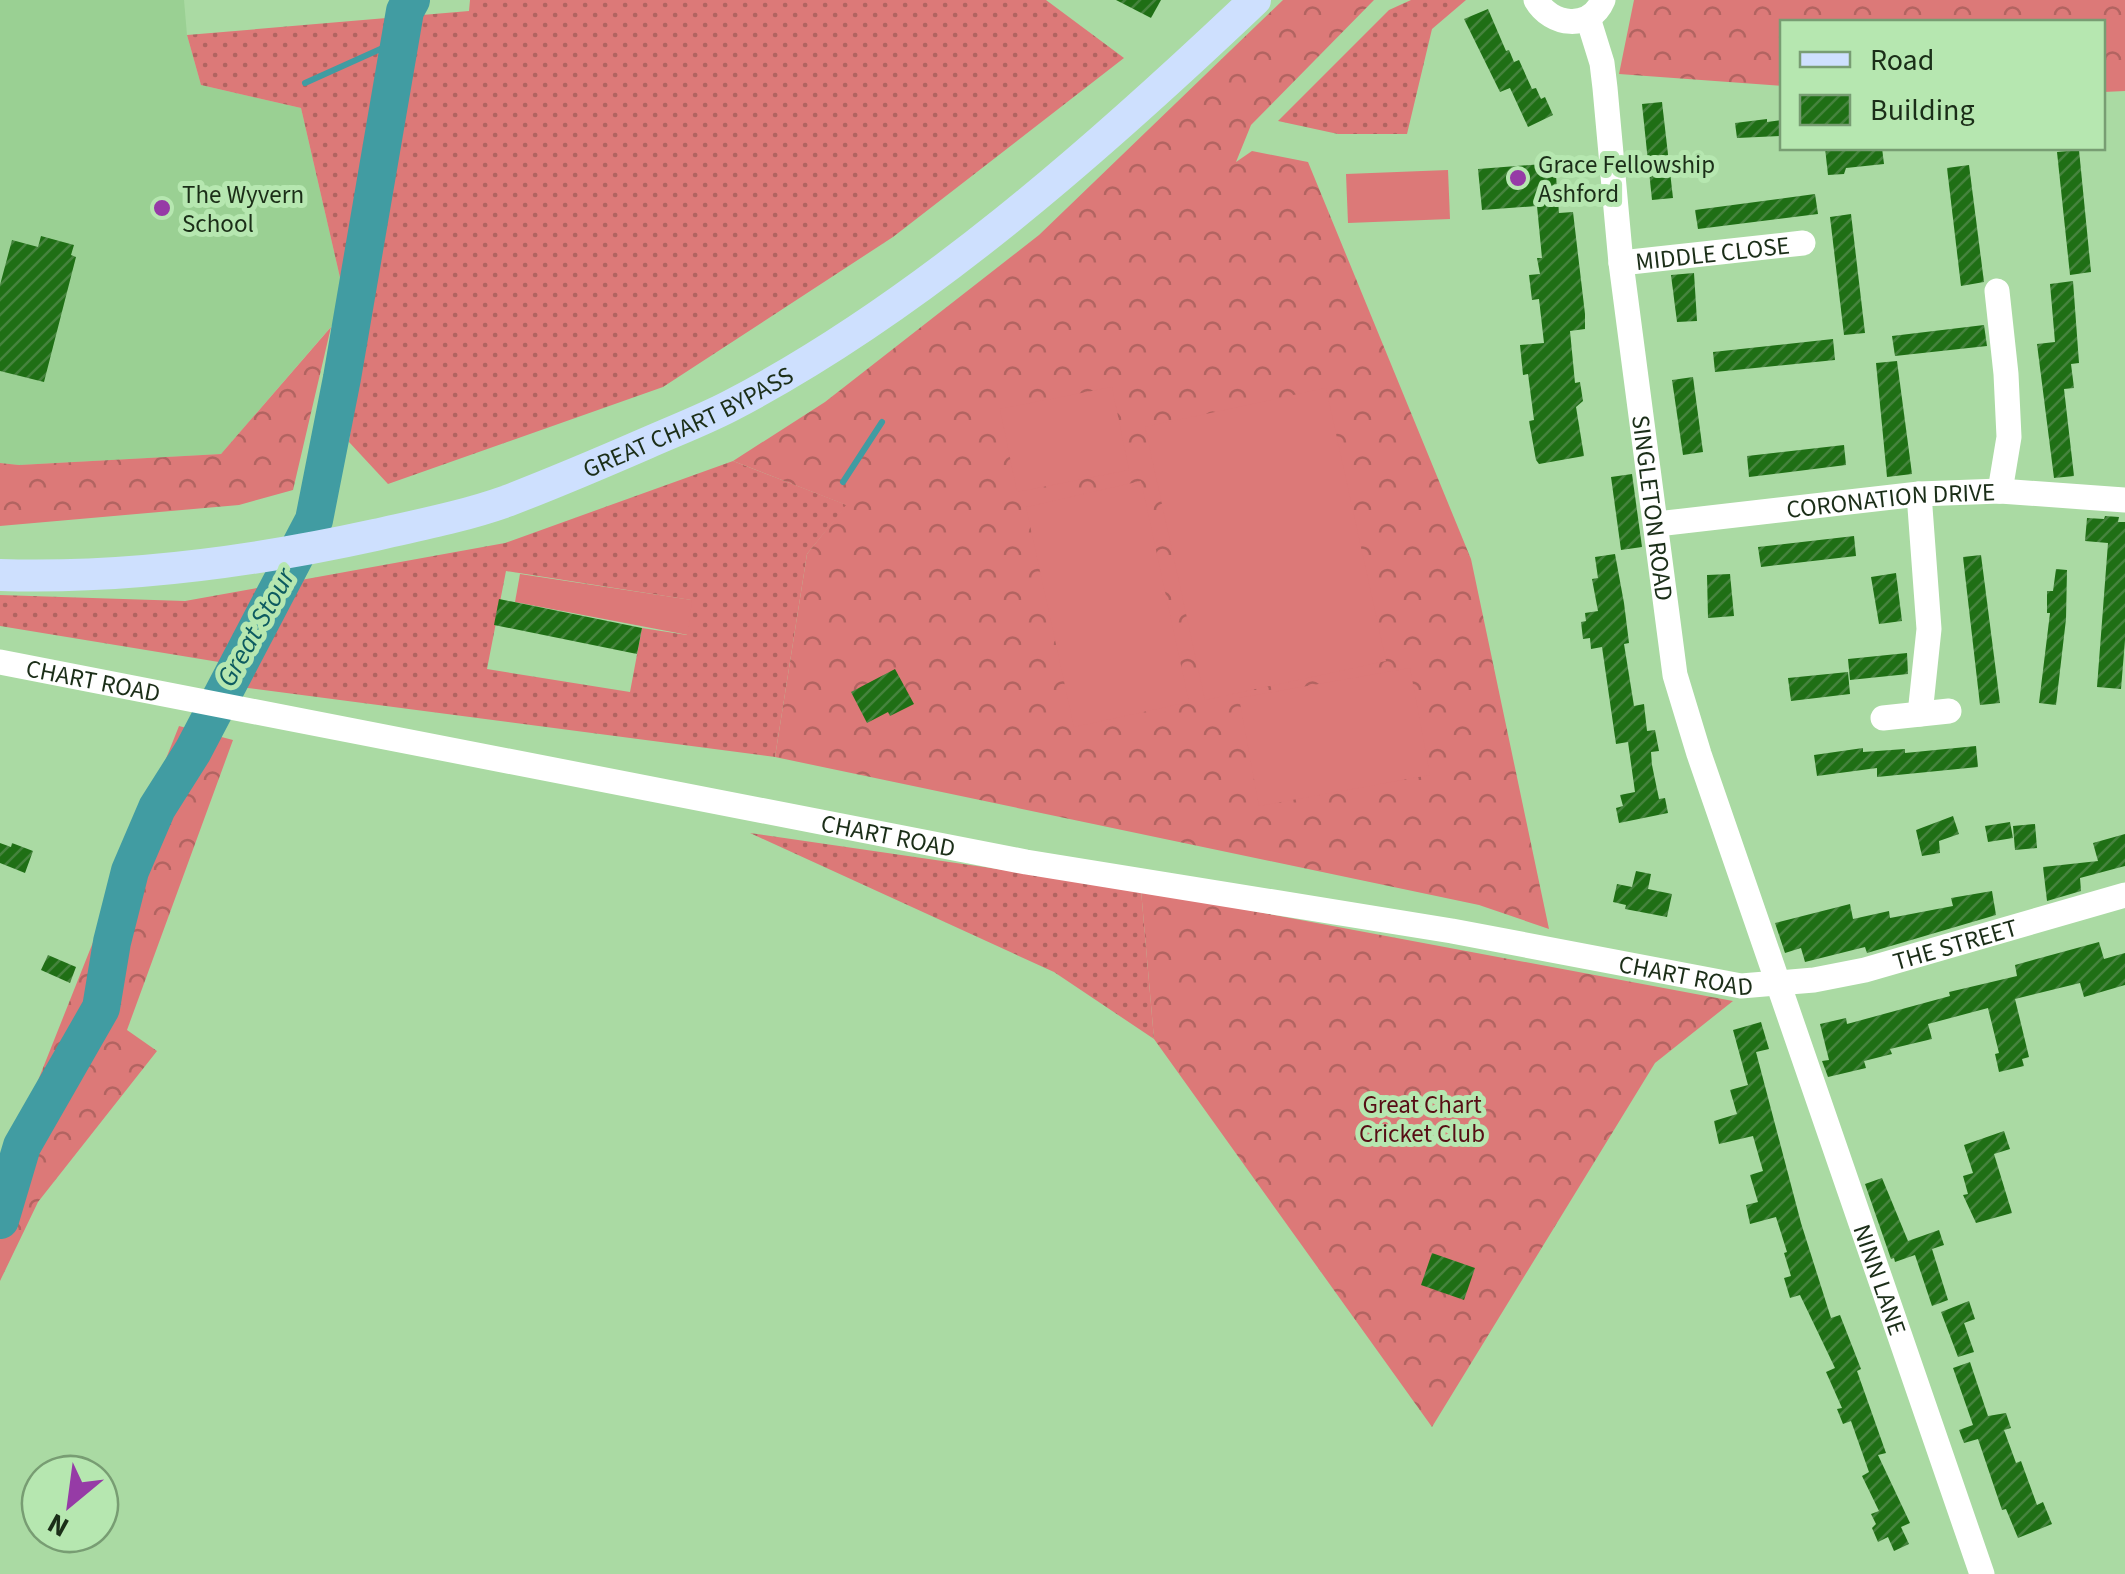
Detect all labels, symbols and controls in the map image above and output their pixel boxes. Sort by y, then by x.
legend [1780,20,2105,150]
text: Road [1870,39,1934,82]
text: Building [1870,89,1975,132]
place label: Grace Fellowship Ashford [1538,147,1715,212]
marker: Grace Fellowship Ashford [1507,167,1529,189]
place label: The Wyvern School [182,177,304,242]
marker: The Wyvern School [151,197,173,219]
street label: MIDDLE CLOSE [1634,228,1791,280]
street label: GREAT CHART BYPASS [577,357,800,488]
street label: SINGLETON ROAD [1622,413,1682,603]
street label: CORONATION DRIVE [1784,474,1996,528]
water label: Great Stour [207,560,306,694]
street label: CHART ROAD [23,650,163,712]
street label: CHART ROAD [818,805,958,867]
street label: THE STREET [1889,910,2022,980]
street label: CHART ROAD [1616,946,1754,1005]
park label: Great Chart Cricket Club [1359,1087,1485,1152]
street label: NINN LANE [1844,1219,1915,1340]
north arrow [20,1454,120,1554]
text: N [41,1503,76,1547]

